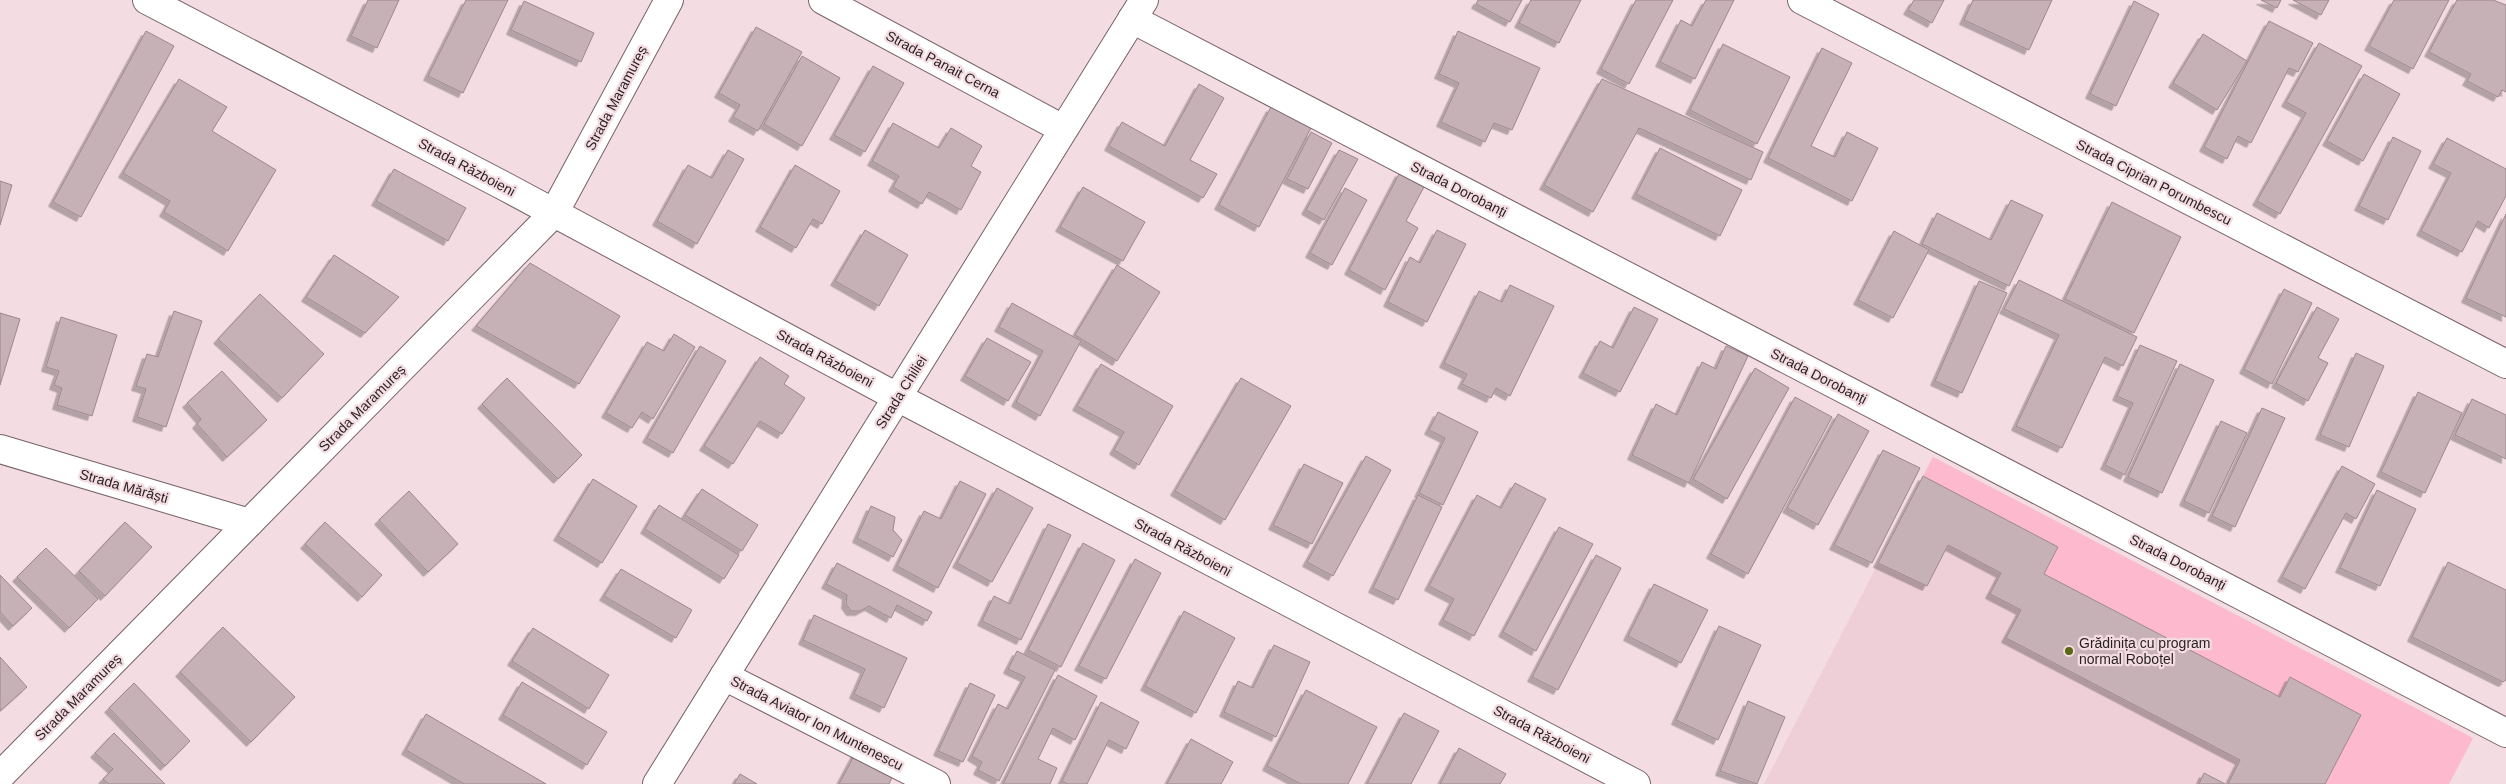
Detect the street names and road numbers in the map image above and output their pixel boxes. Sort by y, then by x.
street label: Strada Panait Cerna [883,27,1003,101]
street label: Strada Maramureș [582,43,650,153]
street label: Strada Războieni [416,135,518,199]
street label: Strada Ciprian Porumbescu [2074,136,2234,228]
street label: Strada Dorobanți [1408,158,1510,220]
street label: Strada Războieni [774,326,876,390]
street label: Strada Dorobanți [1768,345,1870,407]
street label: Strada Chiliei [872,352,930,432]
street label: Strada Maramureș [315,361,409,455]
street label: Strada Mărăști [78,466,170,506]
street label: Strada Războieni [1132,515,1234,579]
street label: Strada Dorobanți [2127,531,2229,593]
street label: Strada Maramureș [31,650,125,744]
street label: Strada Aviator Ion Muntenescu [728,672,906,774]
street label: Strada Războieni [1491,702,1593,766]

